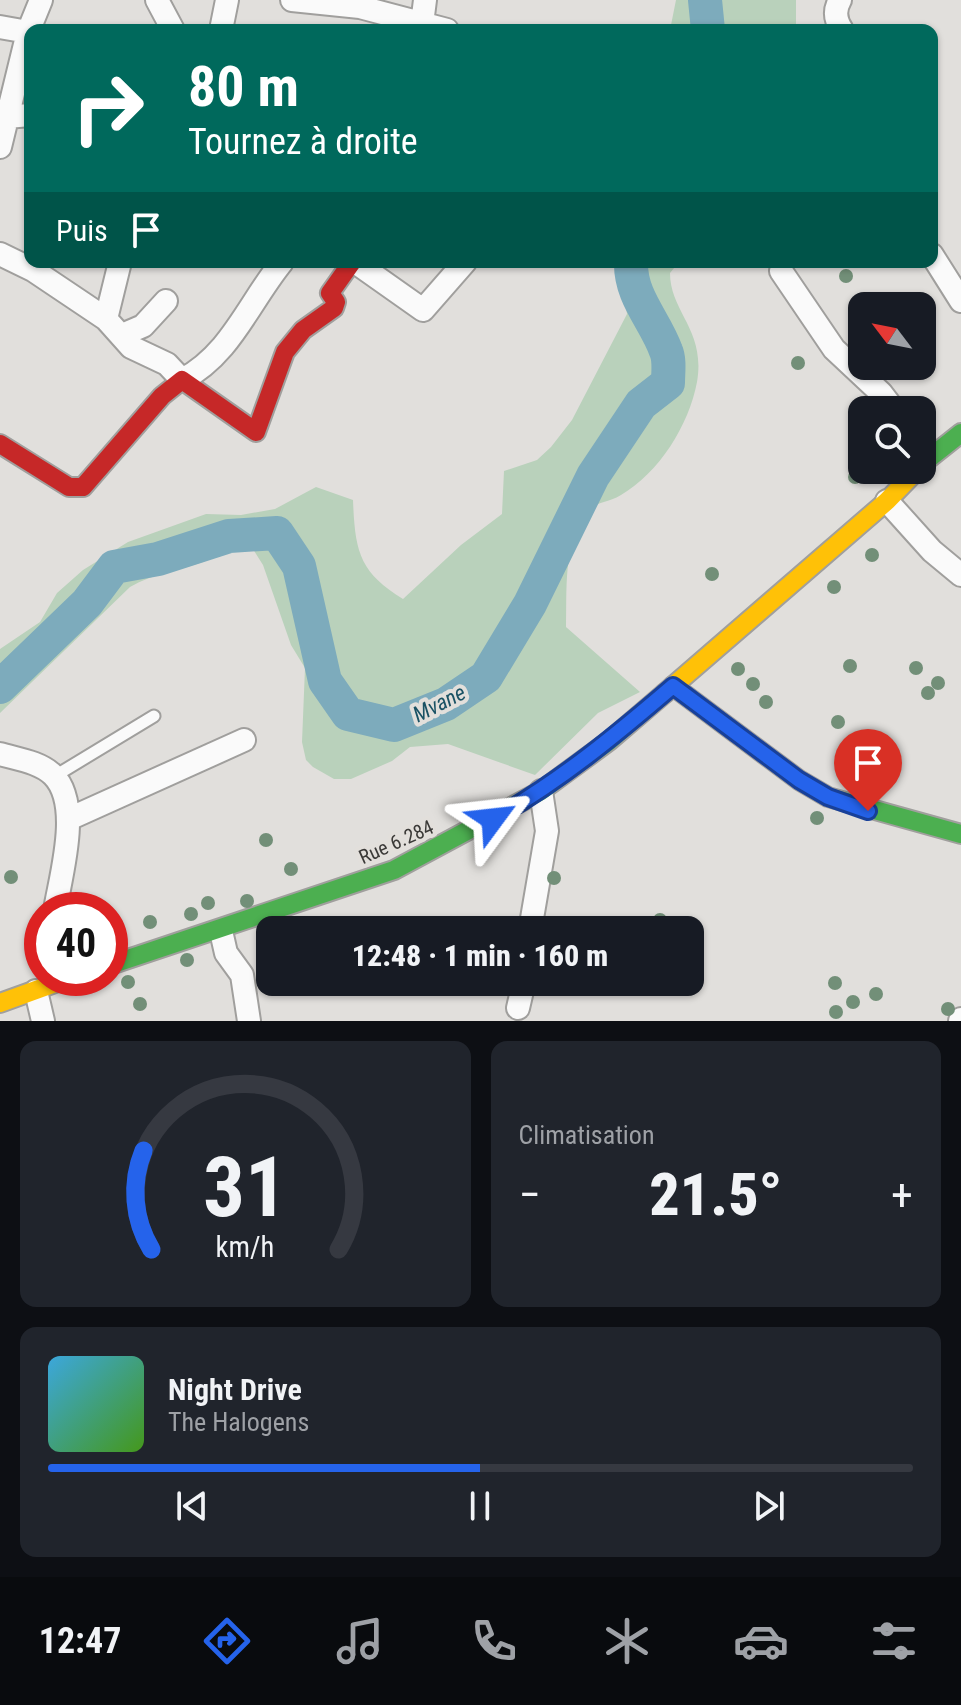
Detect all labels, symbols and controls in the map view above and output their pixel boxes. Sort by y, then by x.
text: 80 m [188,54,299,120]
icon: right [56,56,160,160]
text: Tournez à droite [188,121,418,163]
icon: arrive [124,208,168,252]
text: Puis [56,213,108,248]
north arrow [848,292,936,380]
map controls [848,292,936,484]
button: search [848,396,936,484]
water label: Mvane [409,680,470,727]
pin [834,729,902,811]
icon: arrive [846,741,890,785]
position arrow [451,777,535,861]
street label: Rue 6.284 [355,815,437,869]
speed limit sign: 40 [24,892,128,996]
text: 12:48 · 1 min · 160 m [352,938,608,973]
text: Climatisation [519,1120,654,1150]
text: 31 [203,1139,287,1236]
text: 21.5° [649,1159,782,1230]
text: − [519,1169,541,1221]
text: + [891,1169,913,1221]
text: km/h [216,1230,275,1264]
text: Night Drive [168,1372,302,1407]
text: The Halogens [168,1407,309,1437]
icon: previous [170,1484,214,1528]
icon: pause [458,1484,502,1528]
icon: next [747,1484,791,1528]
icon: directions [199,1613,255,1669]
icon: music [332,1613,388,1669]
icon: phone [466,1613,522,1669]
icon: climate [599,1613,655,1669]
icon: car [733,1613,789,1669]
icon: filters [866,1613,922,1669]
text: 12:47 [39,1620,121,1662]

